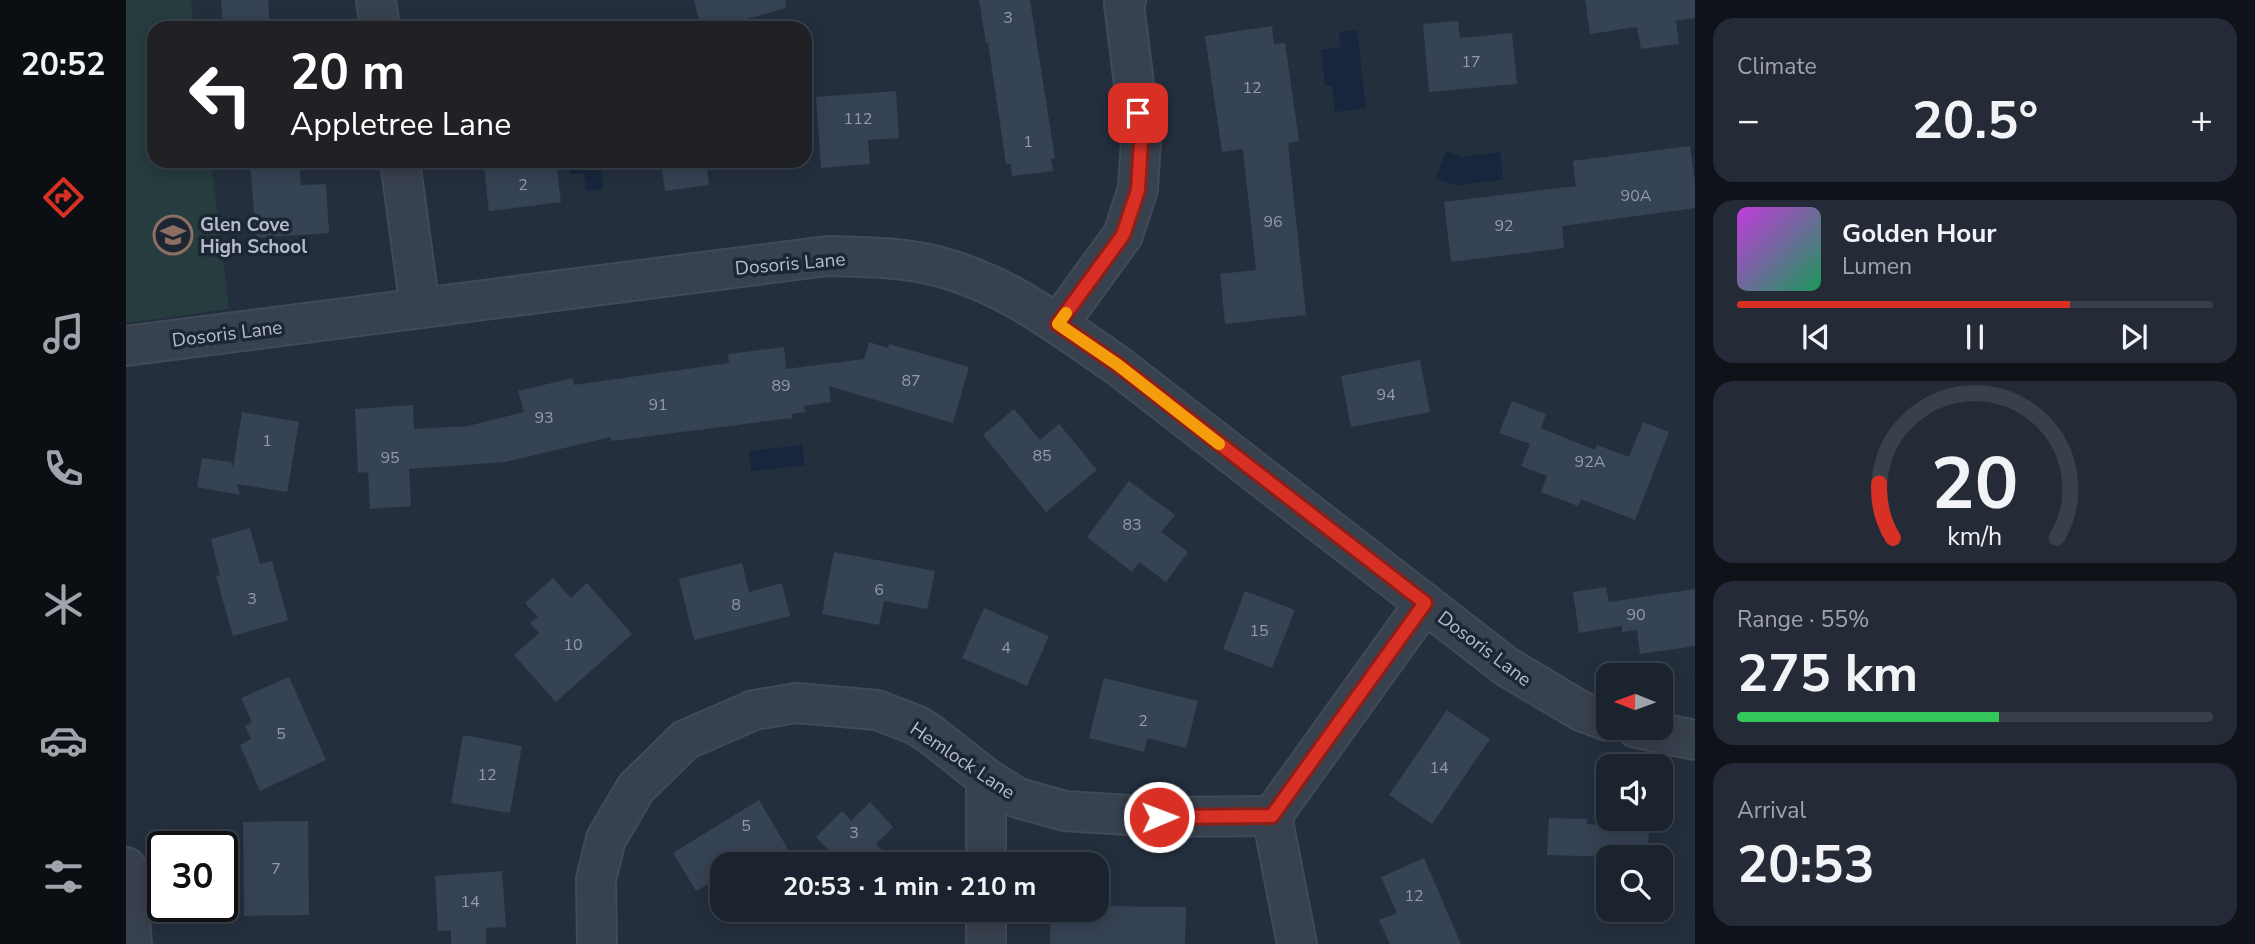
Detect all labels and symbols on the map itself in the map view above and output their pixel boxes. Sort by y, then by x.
house number: 3 [1003,7,1013,29]
house number: 17 [1461,51,1481,73]
house number: 12 [1242,77,1262,99]
pin [1108,83,1168,143]
house number: 112 [844,108,872,130]
house number: 1 [1023,131,1033,153]
house number: 2 [518,174,528,196]
house number: 90A [1621,185,1652,207]
house number: 96 [1263,211,1283,233]
place label: Glen Cove High School [200,212,307,260]
school or university icon: Glen Cove High School [152,214,194,256]
house number: 92 [1494,215,1514,237]
street label: Dosoris Lane [734,246,846,282]
street label: Dosoris Lane [171,314,284,354]
house number: 87 [901,370,921,392]
house number: 89 [771,375,791,397]
house number: 94 [1376,384,1396,406]
house number: 91 [648,394,668,416]
house number: 93 [534,407,554,429]
house number: 1 [262,430,272,452]
house number: 85 [1032,445,1052,467]
house number: 95 [380,447,400,469]
house number: 92A [1575,451,1606,473]
house number: 83 [1122,514,1142,536]
house number: 6 [874,579,884,601]
house number: 3 [247,588,257,610]
house number: 8 [731,594,741,616]
house number: 90 [1626,604,1646,626]
street label: Dosoris Lane [1432,605,1537,693]
house number: 15 [1249,620,1269,642]
house number: 10 [563,634,583,656]
house number: 4 [1001,637,1011,659]
north arrow [1596,663,1673,740]
house number: 2 [1138,710,1148,732]
street label: Hemlock Lane [905,716,1020,806]
house number: 5 [276,723,286,745]
house number: 14 [1429,757,1449,779]
house number: 12 [477,764,497,786]
position arrow [1122,780,1196,854]
house number: 5 [741,815,751,837]
house number: 3 [849,822,859,844]
speed limit sign: 30 [147,831,238,922]
house number: 7 [271,858,281,880]
house number: 12 [1404,885,1424,907]
house number: 14 [460,891,480,913]

